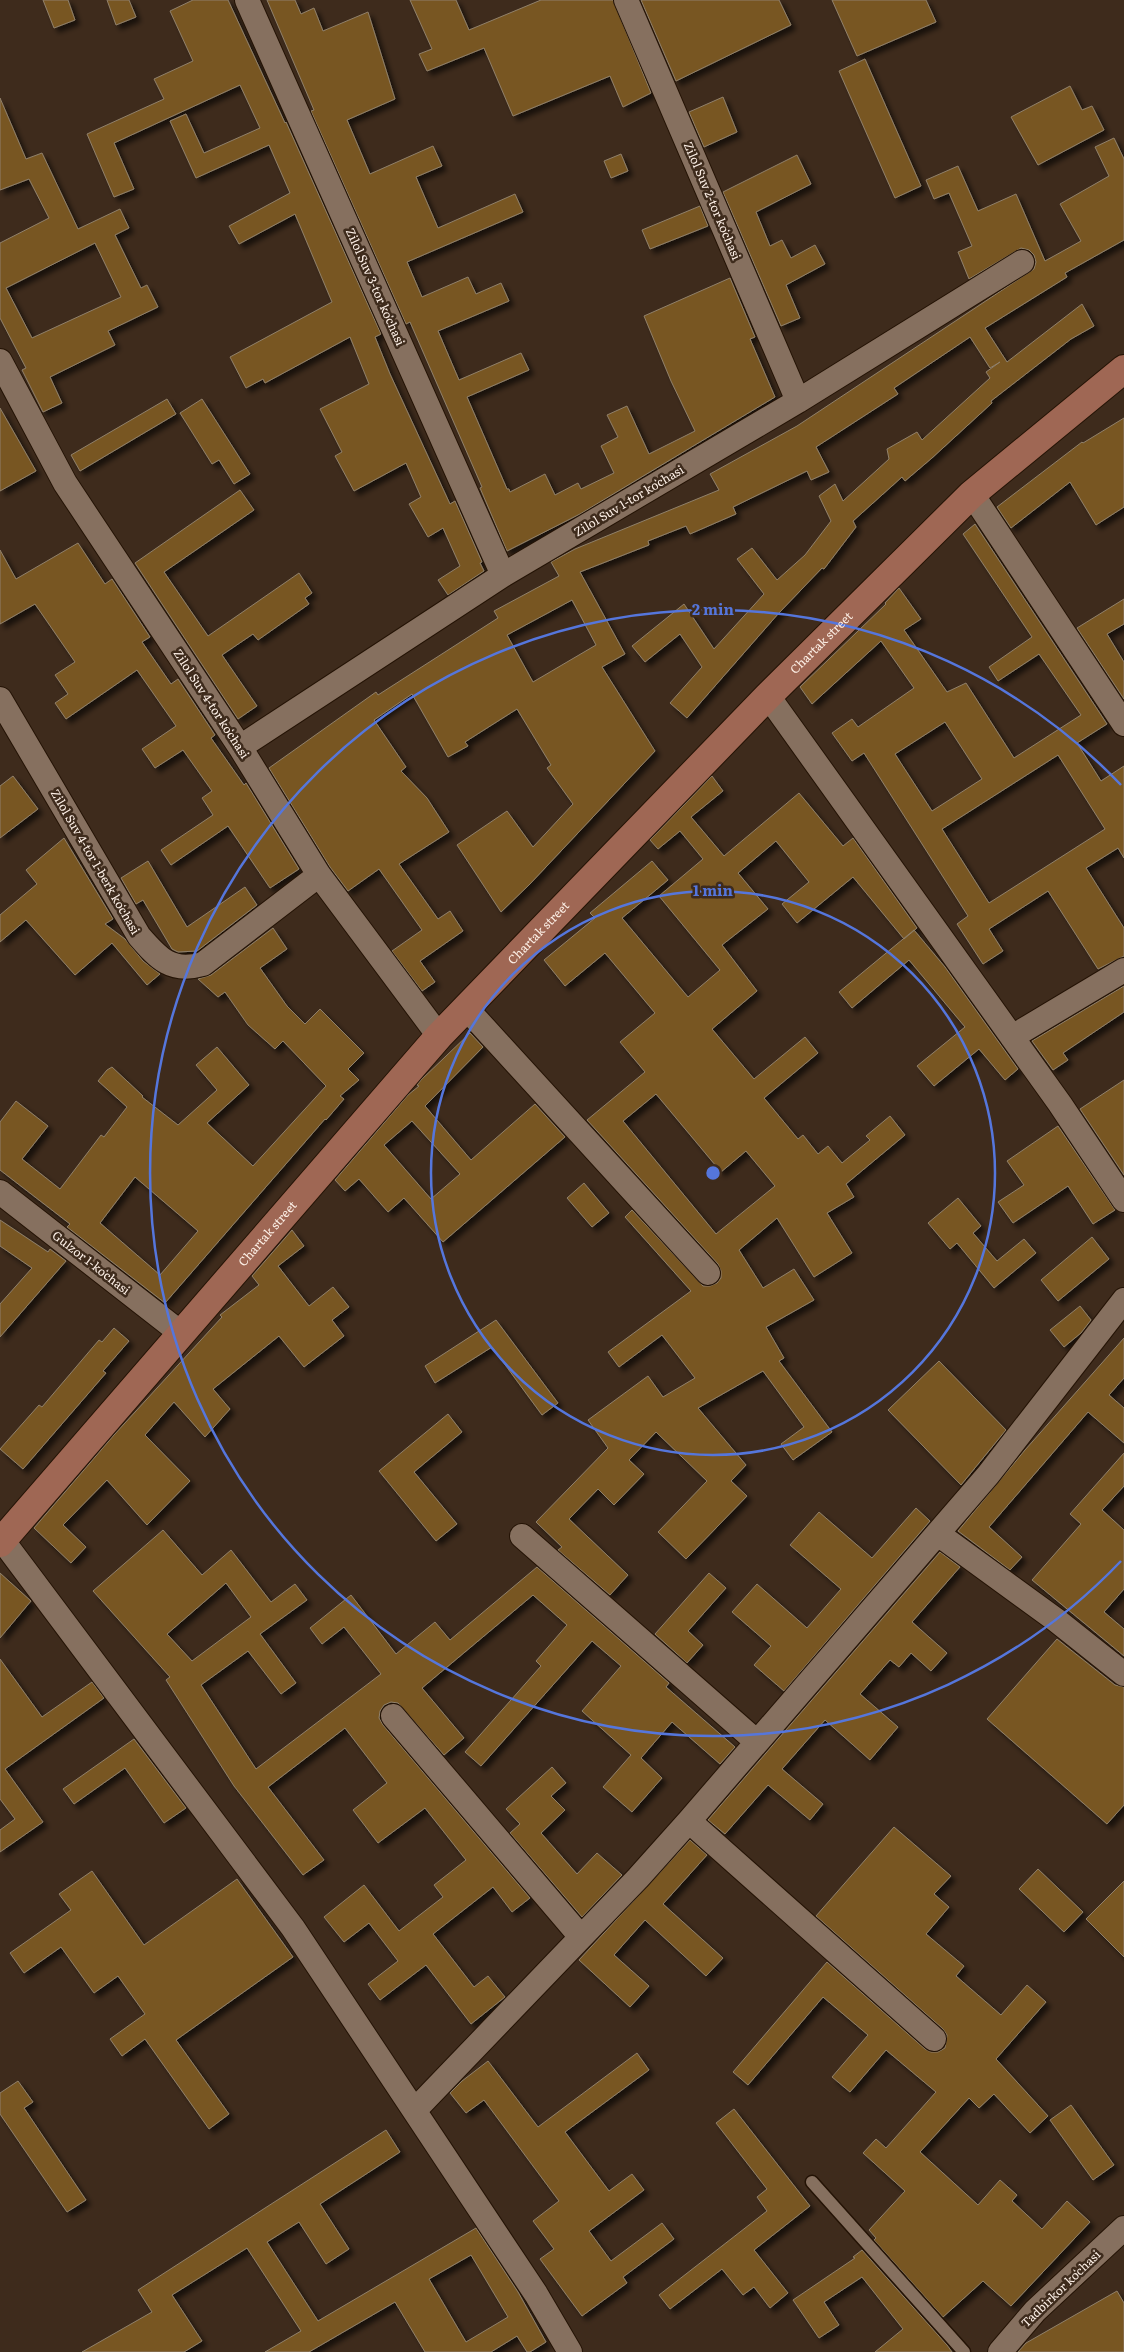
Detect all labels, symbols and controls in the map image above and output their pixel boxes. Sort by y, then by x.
street label: Zilol Suv 2-tor koʻchasi [680,139,746,262]
street label: Zilol Suv 3-tor koʻchasi [342,225,410,348]
street label: Zilol Suv 1-tor koʻchasi [570,460,687,540]
text: 2 min [692,597,735,620]
street label: Chartak street [785,607,856,678]
street label: Zilol Suv 4-tor koʻchasi [170,645,254,762]
street label: Zilol Suv 4-tor 1-berk koʻchasi [47,786,145,937]
text: 1 min [693,878,734,901]
street label: Chartak street [503,897,573,968]
centre of rings [704,1164,722,1182]
street label: Chartak street [233,1196,301,1270]
street label: Gulzor 1-koʻchasi [49,1226,134,1298]
street label: Tadbirkor koʻchasi [1016,2246,1104,2331]

